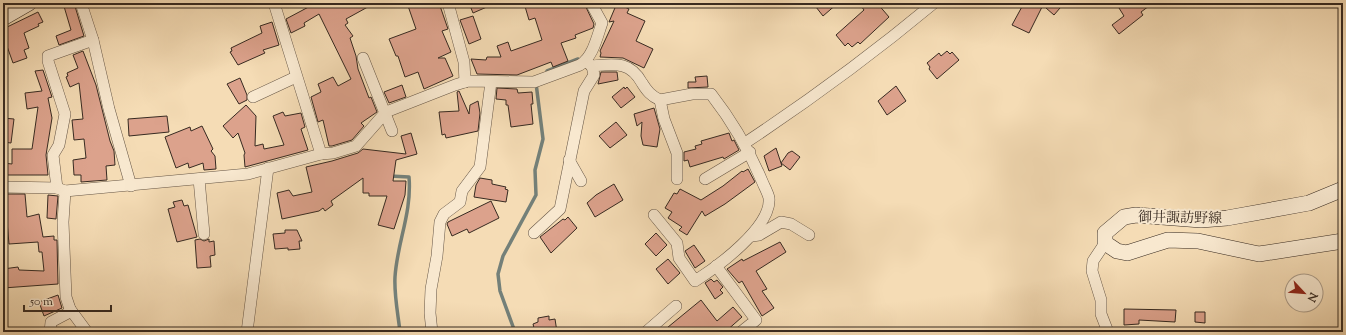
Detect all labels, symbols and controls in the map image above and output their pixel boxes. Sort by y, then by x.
street label: 御井諏訪野線 [1138,208,1222,230]
north arrow [1284,273,1324,313]
scale bar [24,287,111,313]
text: N [1303,289,1322,305]
text: 50 m [29,293,53,311]

